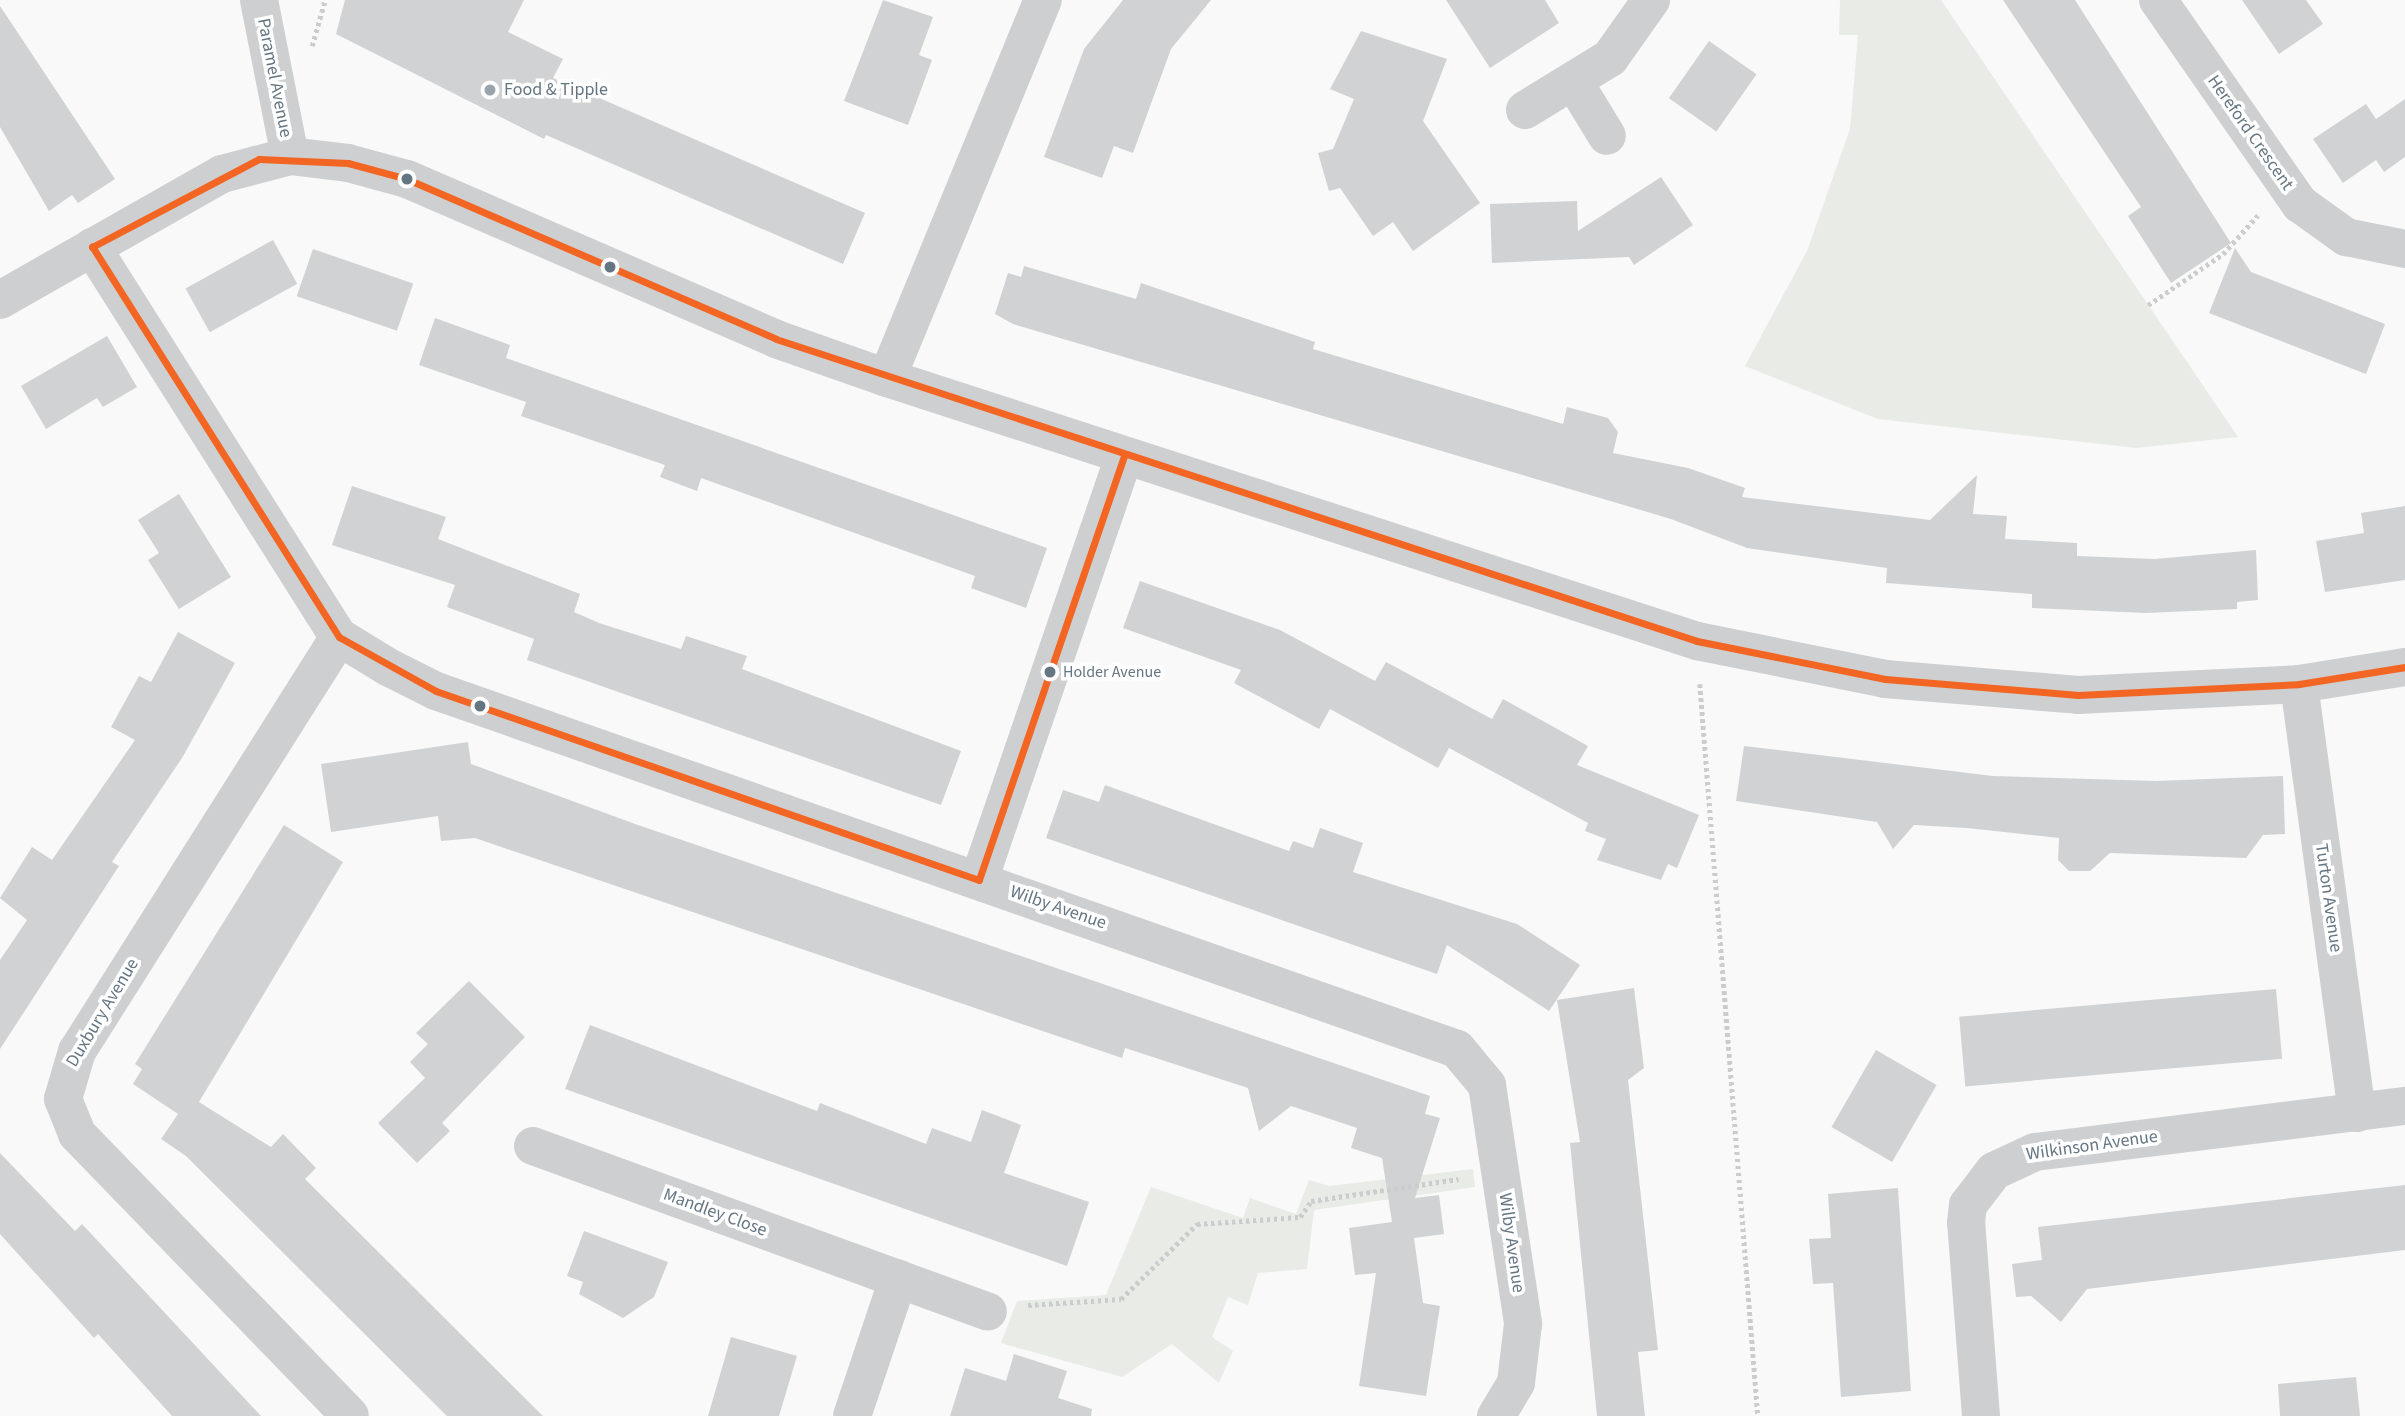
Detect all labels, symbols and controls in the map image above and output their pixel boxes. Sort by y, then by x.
street label: Paramel Avenue [252,17,296,139]
street label: Hereford Crescent [2202,71,2298,195]
place label: Food & Tipple [504,79,608,101]
marker: Food & Tipple [482,82,498,98]
unlabelled marker [400,172,414,186]
unlabelled marker [603,260,617,274]
place label: Holder Avenue [1063,662,1161,682]
marker: Holder Avenue [1043,665,1057,679]
unlabelled marker [473,699,487,713]
street label: Turton Avenue [2310,842,2346,954]
street label: Wilby Avenue [1007,881,1109,935]
street label: Duxbury Avenue [62,955,144,1071]
street label: Wilkinson Avenue [2025,1126,2159,1166]
street label: Mandley Close [660,1184,770,1242]
street label: Wilby Avenue [1493,1192,1529,1294]

